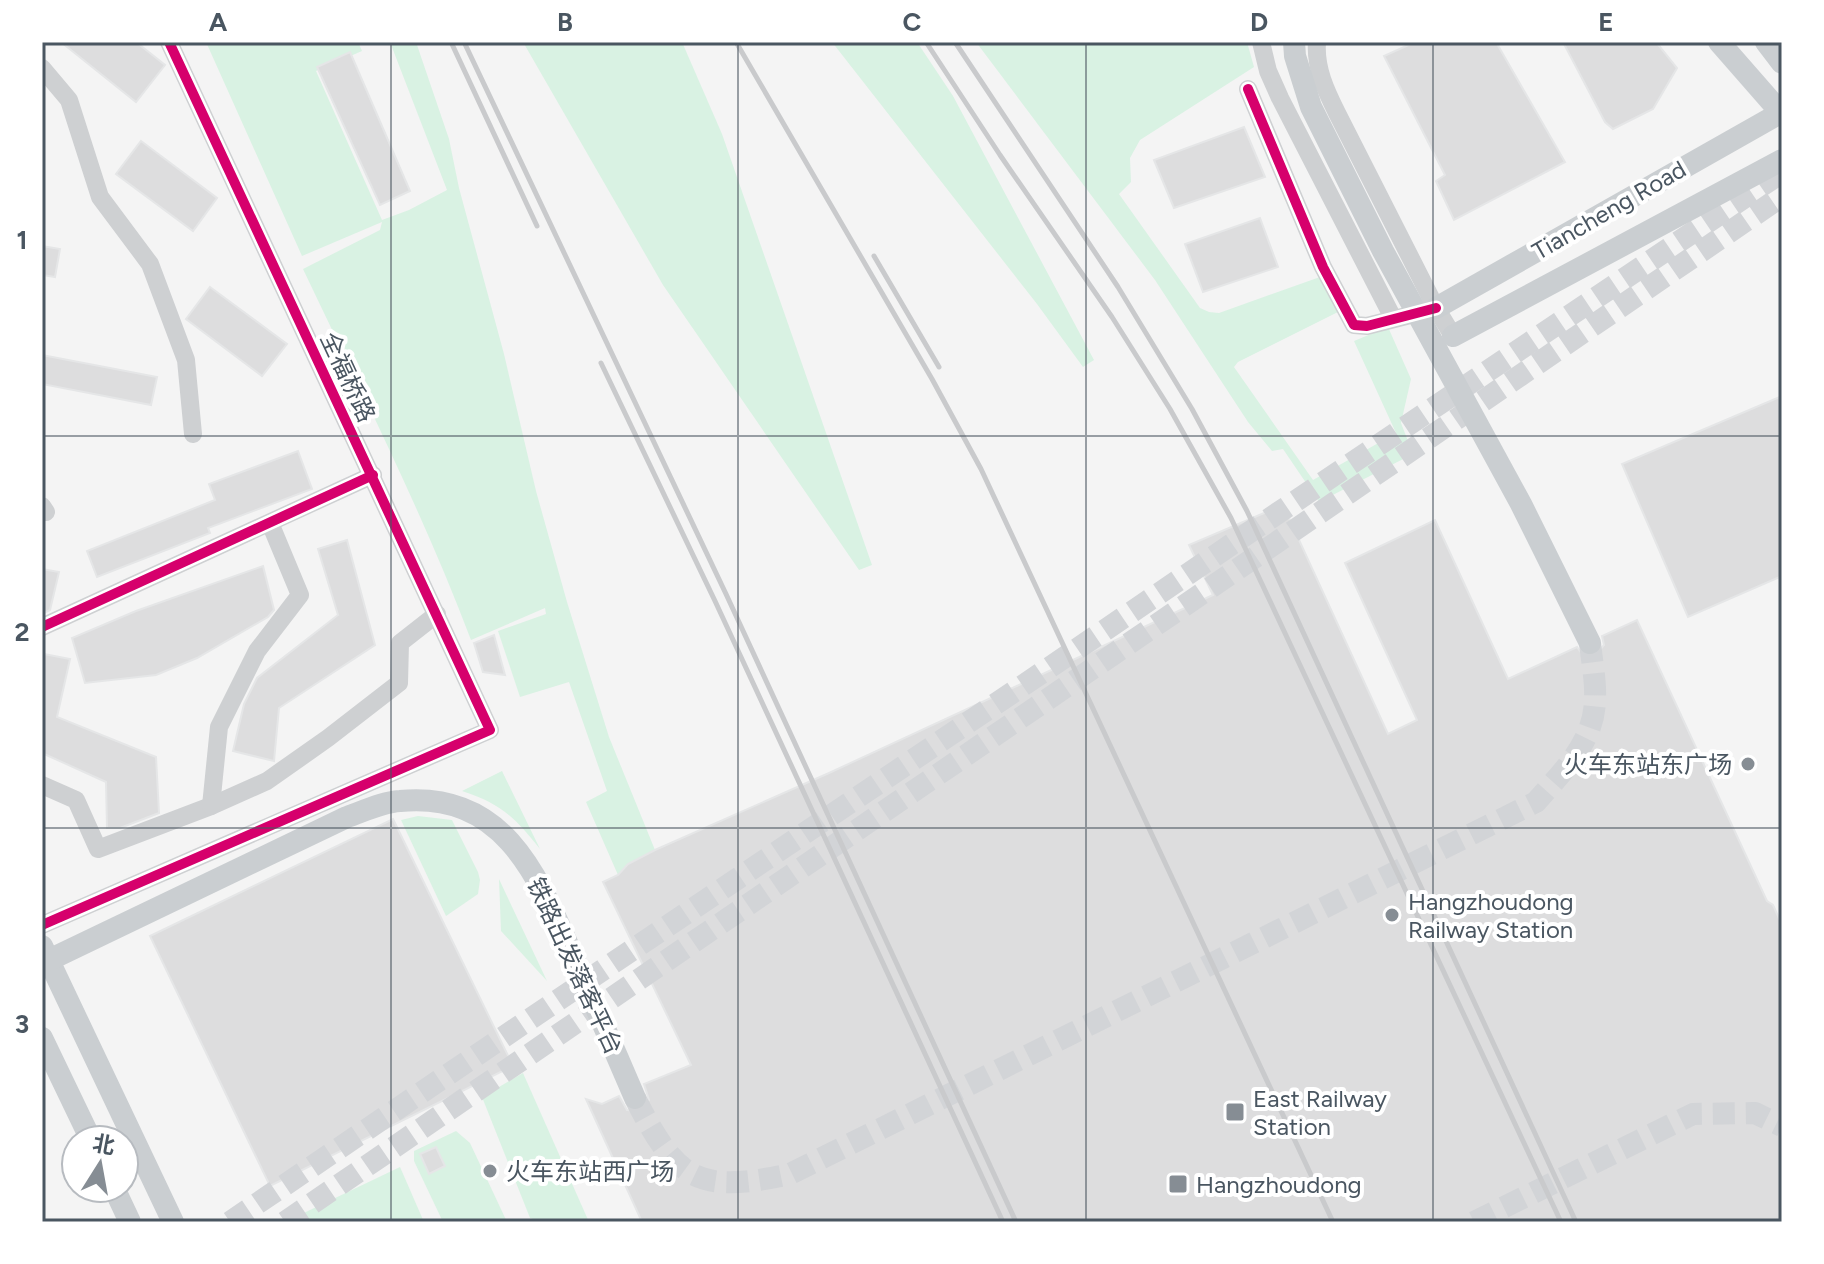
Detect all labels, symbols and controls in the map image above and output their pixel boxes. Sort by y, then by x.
text: A [209,6,228,38]
text: B [557,6,573,38]
text: C [903,6,922,38]
text: D [1250,6,1268,38]
text: E [1598,6,1614,38]
street label: Tiancheng Road [1527,154,1691,266]
text: 1 [17,224,27,256]
street label: 全福桥路 [315,327,381,427]
text: 2 [14,616,30,648]
place label: 火车东站东广场 [1564,750,1732,779]
marker: 火车东站东广场 [1739,755,1757,773]
street label: 铁路出发落客平台 [521,873,629,1059]
place label: Hangzhoudong Railway Station [1408,887,1574,944]
marker: Hangzhoudong Railway Station [1383,906,1401,924]
text: 3 [15,1008,29,1040]
place label: East Railway Station [1253,1084,1387,1141]
marker: East Railway Station [1224,1101,1246,1123]
north arrow [60,1124,140,1204]
text: 北 [90,1130,117,1160]
place label: 火车东站西广场 [506,1157,674,1186]
marker: 火车东站西广场 [481,1162,499,1180]
place label: Hangzhoudong [1196,1170,1362,1199]
marker: Hangzhoudong [1167,1173,1189,1195]

